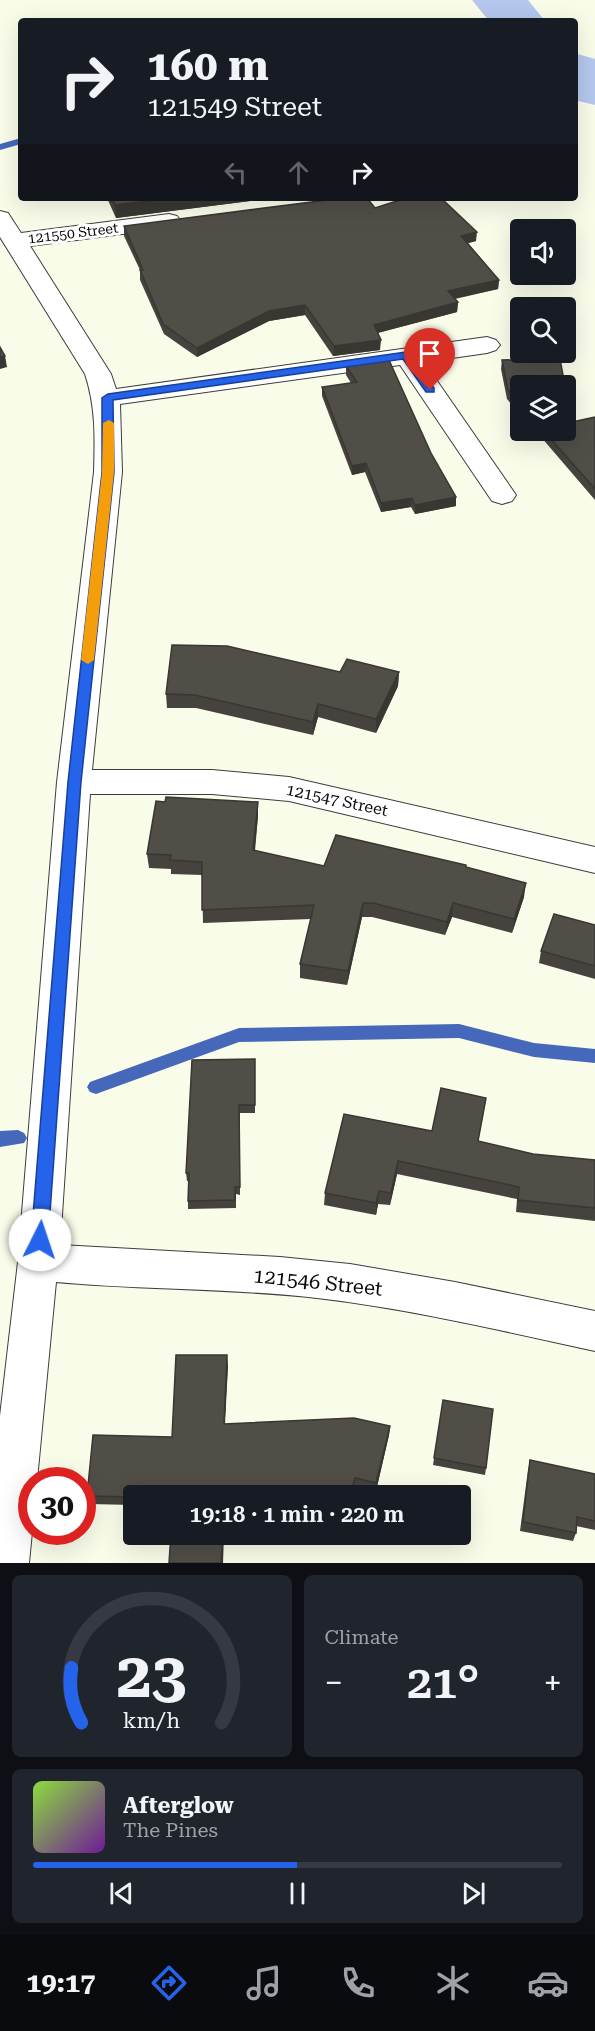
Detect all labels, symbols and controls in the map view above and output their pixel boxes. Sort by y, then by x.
text: 160 m [147,41,269,90]
icon: right [48,42,126,120]
text: 121549 Street [147,91,322,123]
icon: left [219,156,252,189]
icon: ahead [282,156,315,189]
icon: right [345,156,378,189]
map controls [510,219,576,441]
button: sound [510,219,576,285]
street label: 121550 Street [27,220,119,246]
button: search [510,297,576,363]
pin [404,328,455,390]
icon: arrive [413,337,446,370]
button: layers [510,375,576,441]
street label: 121547 Street [284,780,390,820]
position arrow [8,1208,72,1272]
street label: 121546 Street [252,1263,384,1301]
speed limit sign: 30 [18,1467,96,1545]
text: 19:18 · 1 min · 220 m [190,1502,404,1527]
text: Climate [325,1625,399,1649]
text: 23 [117,1639,187,1712]
text: 21° [407,1656,480,1709]
text: − [325,1663,343,1702]
text: + [544,1663,562,1702]
text: km/h [123,1708,181,1733]
text: Afterglow [123,1793,234,1818]
text: The Pines [123,1818,218,1842]
icon: previous [105,1877,138,1910]
icon: pause [281,1877,314,1910]
icon: next [457,1877,490,1910]
icon: directions [148,1962,190,2004]
icon: music [243,1962,285,2004]
icon: phone [337,1962,379,2004]
icon: climate [432,1962,474,2004]
icon: car [527,1962,569,2004]
text: 19:17 [26,1967,95,1999]

